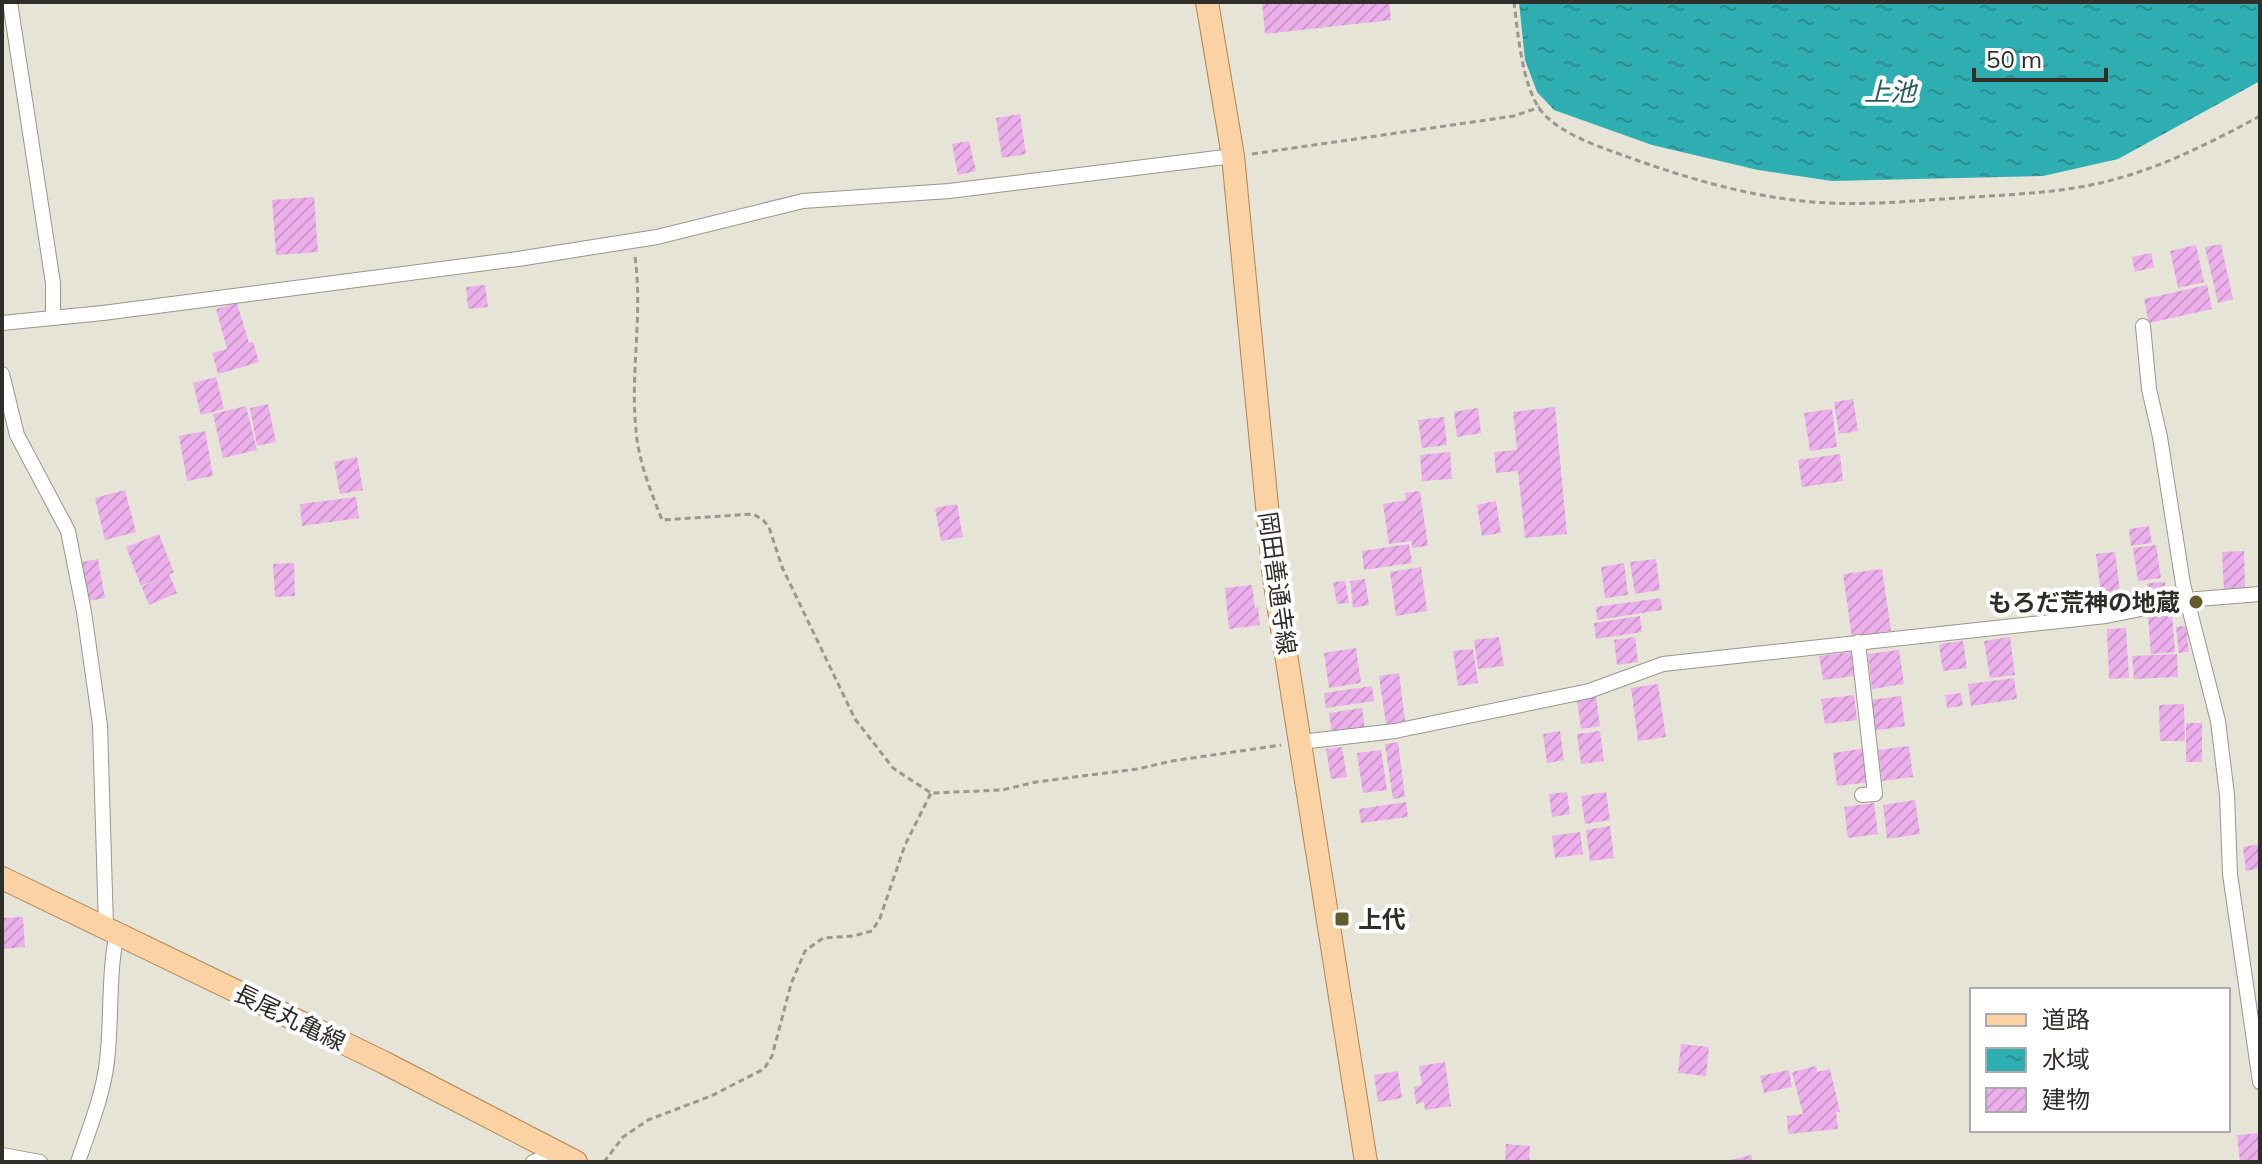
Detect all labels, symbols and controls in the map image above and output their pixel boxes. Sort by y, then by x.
scale bar [1974,32,2106,82]
text: 50 m [1986,44,2042,74]
water label: 上池 [1864,75,1919,108]
street label: 岡田善通寺線 [1253,510,1303,656]
place label: もろだ荒神の地蔵 [1988,587,2180,617]
marker: もろだ荒神の地蔵 [2187,593,2205,611]
place label: 上代 [1358,904,1406,934]
marker: 上代 [1333,910,1351,928]
street label: 長尾丸亀線 [229,977,351,1057]
legend [1970,988,2230,1132]
text: 道路 [2042,1004,2090,1034]
text: 水域 [2042,1044,2090,1074]
text: 建物 [2042,1084,2090,1114]

